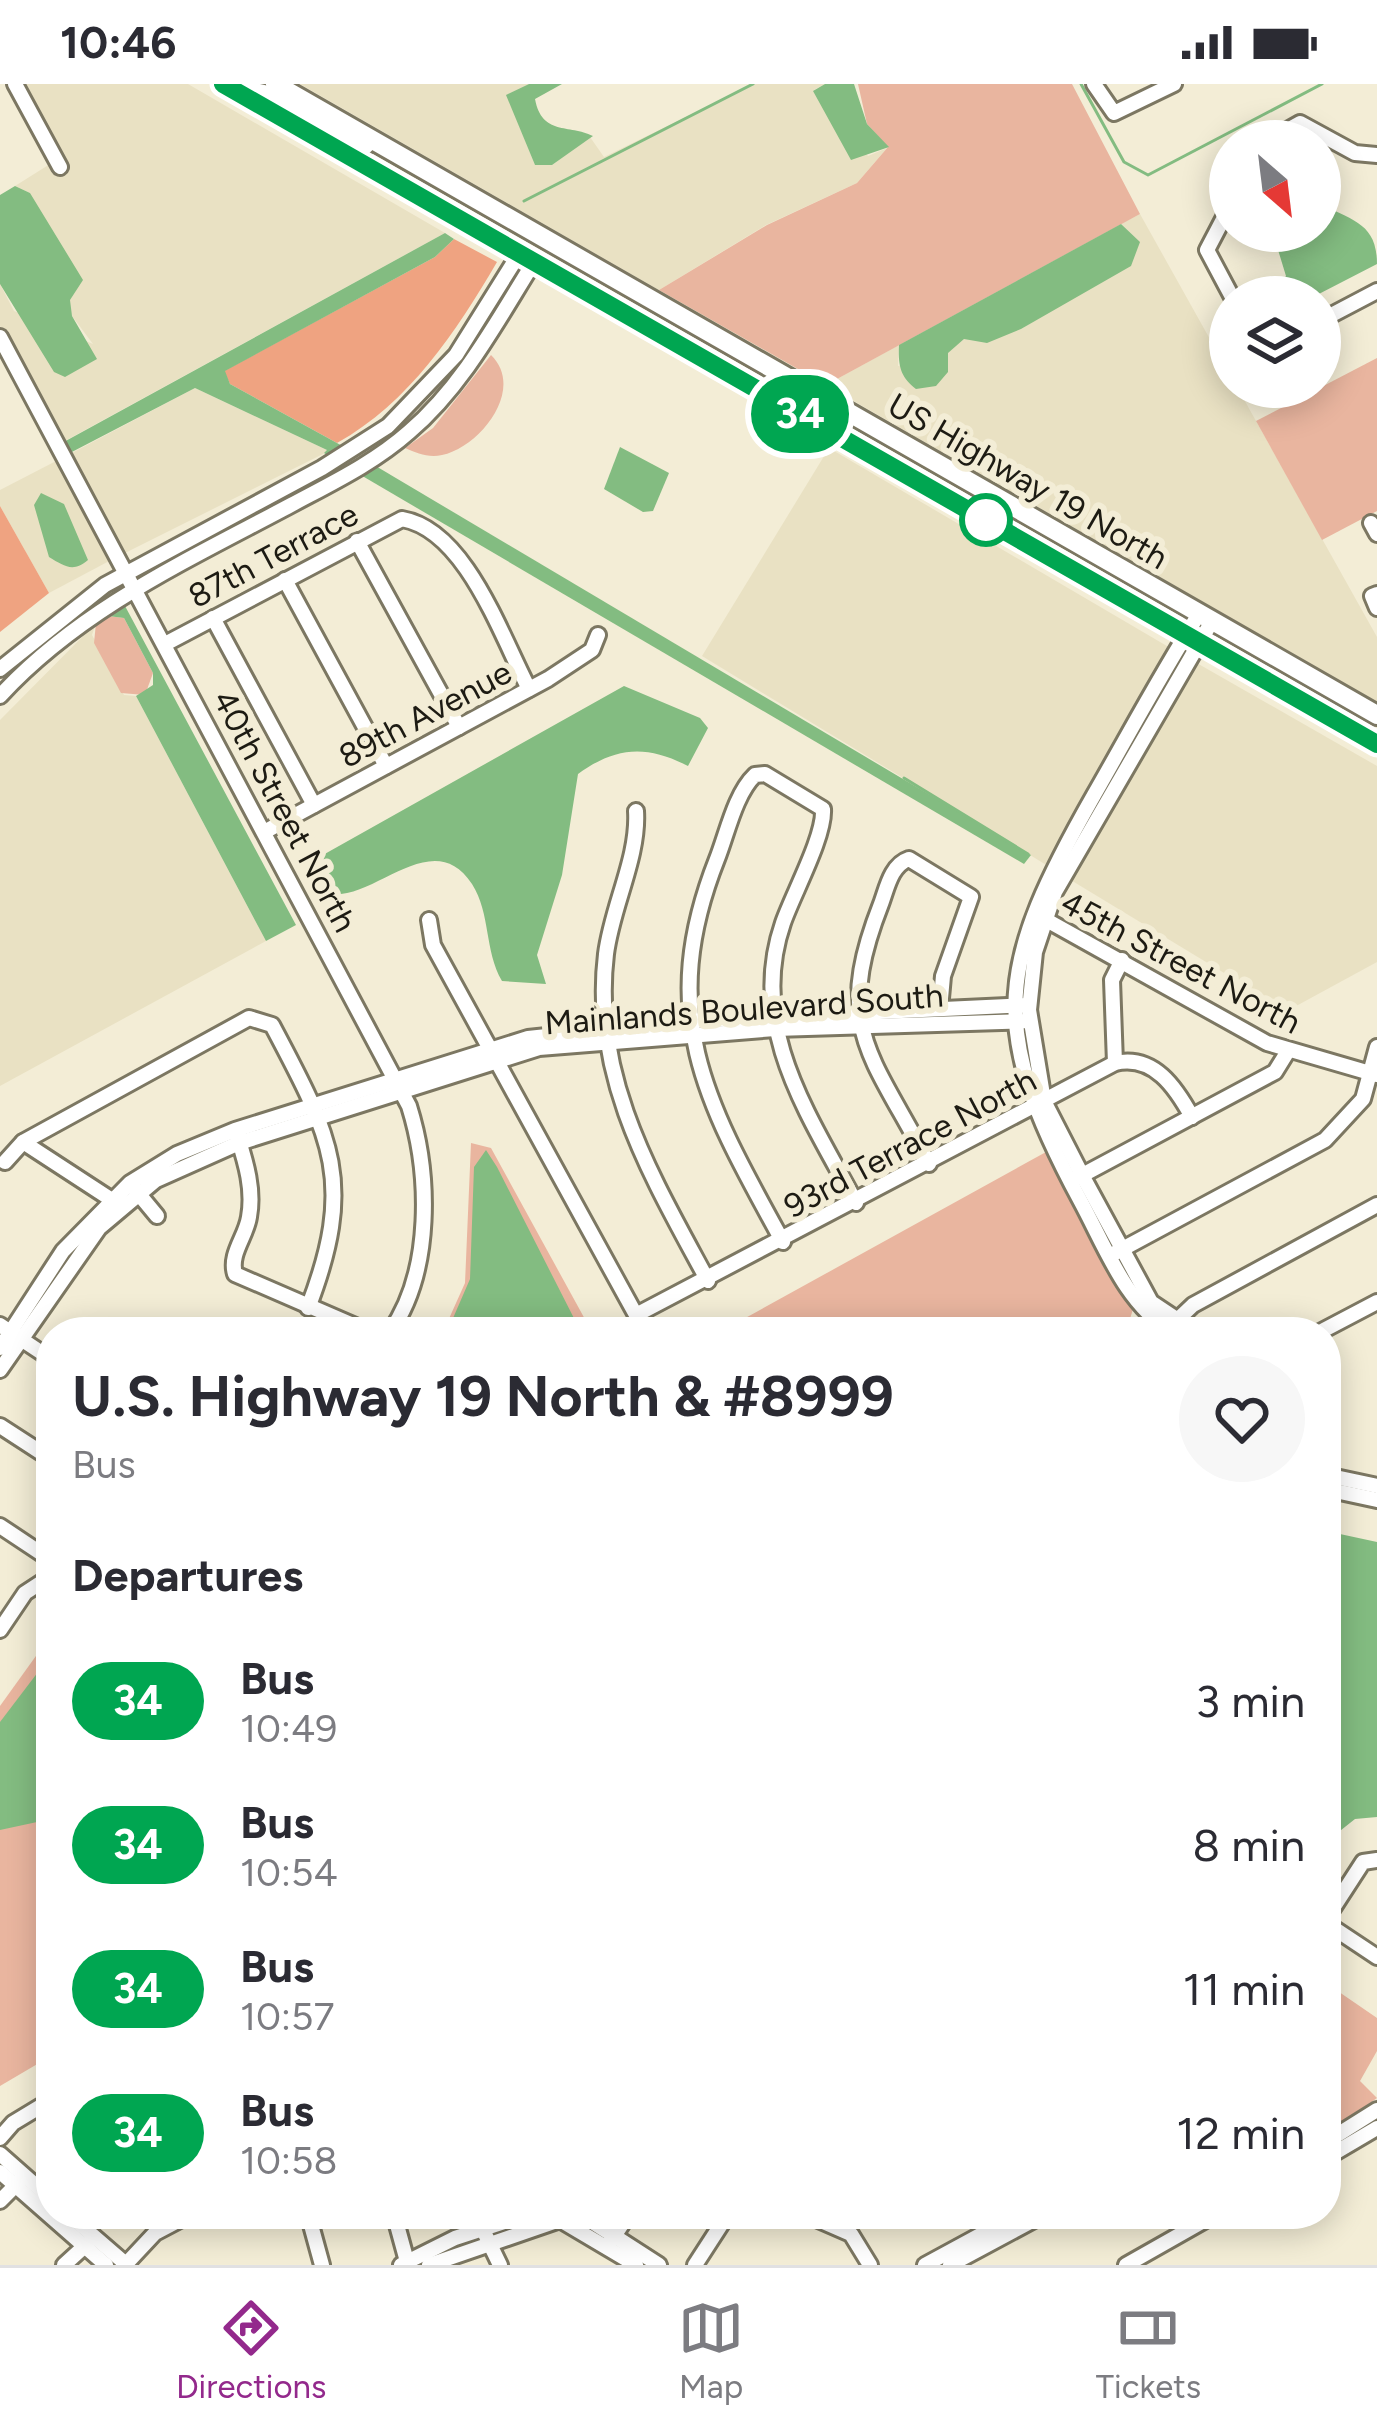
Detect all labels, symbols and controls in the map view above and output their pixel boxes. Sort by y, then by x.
text: 10:46 [60,15,176,69]
north arrow [1209,120,1341,252]
map controls [1209,120,1341,408]
button: layers [1209,276,1341,408]
line badge: 34 [746,375,854,453]
street label: US Highway 19 North [881,385,1175,577]
text: 34 [775,388,825,439]
street label: 87th Terrace [182,494,364,616]
unlabelled marker [961,495,1011,545]
street label: 89th Avenue [332,652,518,776]
street label: 40th Street North [205,684,365,938]
street label: 45th Street North [1055,882,1307,1042]
street label: Mainlands Boulevard South [543,976,945,1042]
street label: 93rd Terrace North [778,1060,1042,1226]
button: heart [1179,1356,1305,1482]
text: U.S. Highway 19 North & #8999 [72,1362,894,1430]
text: Bus [72,1441,136,1488]
text: Departures [72,1548,303,1602]
text: Bus [240,1651,314,1705]
text: 3 min [1196,1674,1305,1728]
text: 34 [113,1675,163,1726]
text: 10:49 [240,1705,337,1752]
text: Bus [240,1795,314,1849]
text: 8 min [1192,1818,1305,1872]
text: 34 [113,1819,163,1870]
text: 10:54 [240,1849,338,1896]
text: Bus [240,1939,314,1993]
text: 11 min [1183,1962,1305,2016]
text: 34 [113,1963,163,2014]
text: 10:57 [240,1993,334,2040]
text: Bus [240,2083,314,2137]
text: 12 min [1176,2106,1305,2160]
text: 34 [113,2107,163,2158]
text: 10:58 [240,2137,337,2184]
tab: Directions [176,2295,326,2406]
tab: Map [678,2295,744,2406]
tab: Tickets [1096,2295,1201,2406]

